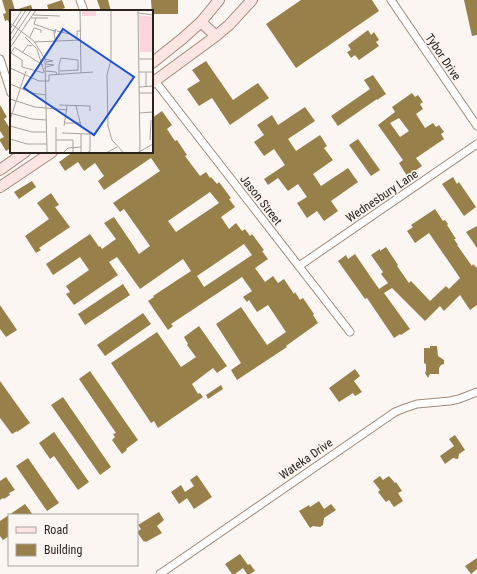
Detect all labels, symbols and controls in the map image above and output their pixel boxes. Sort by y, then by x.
inset map [10,10,153,153]
street label: Tybor Drive [422,31,464,83]
street label: Wednesbury Lane [343,167,421,225]
street label: Jason Street [237,172,285,228]
street label: Wateka Drive [277,435,336,482]
legend [8,514,138,566]
text: Road [44,523,68,537]
text: Building [44,543,82,557]

